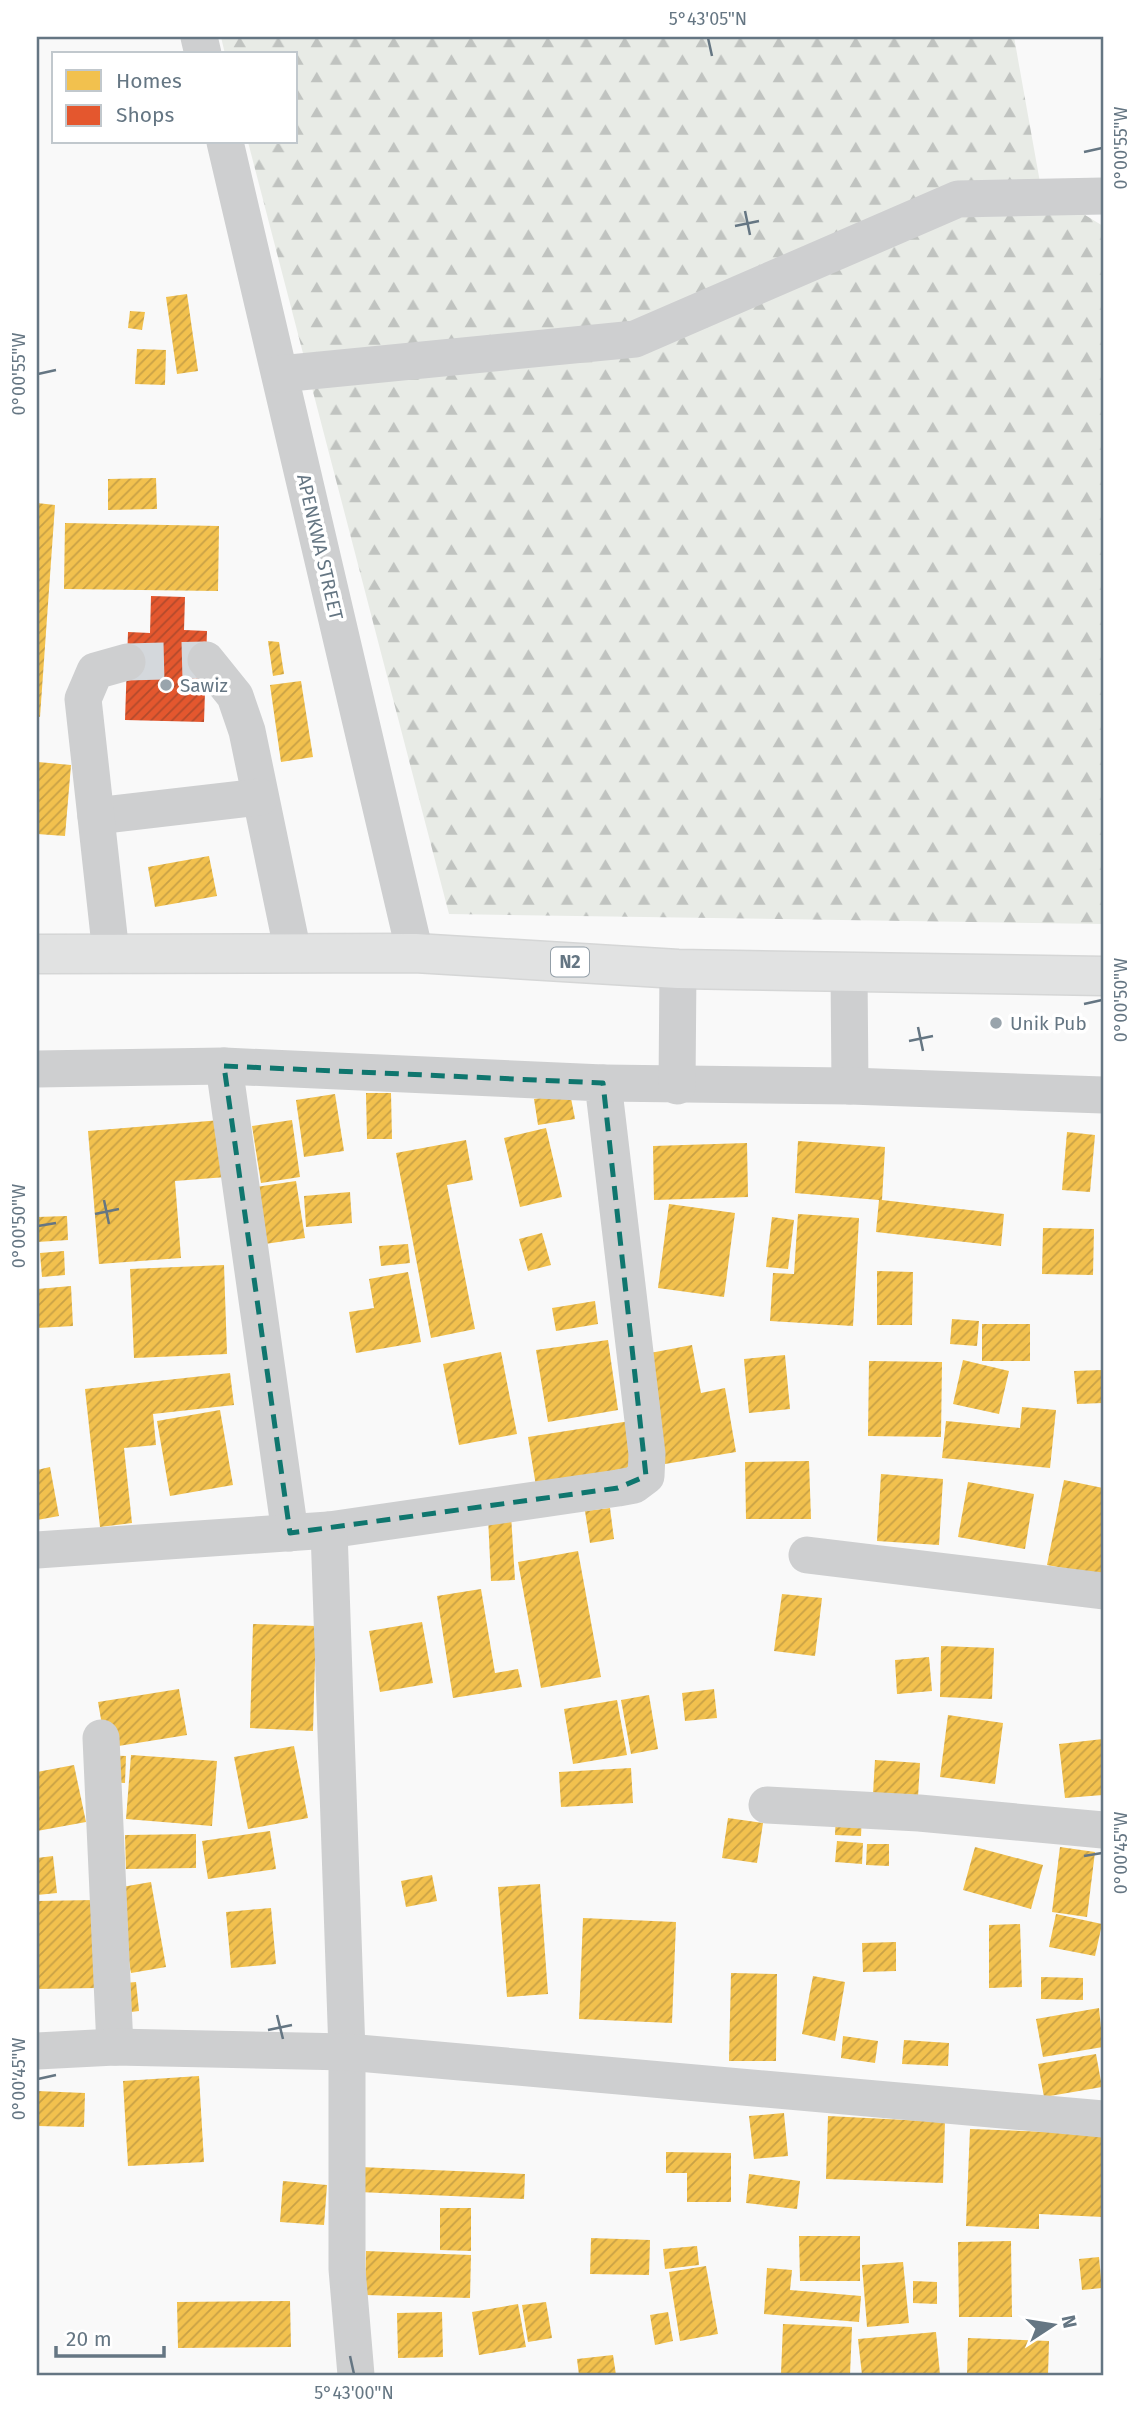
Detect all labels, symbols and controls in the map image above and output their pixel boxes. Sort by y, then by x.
text: 5°43'05"N [669,8,747,30]
legend [52,52,298,144]
text: Homes [116,68,182,94]
text: Shops [116,102,174,128]
text: 0°00'55"W [1110,106,1132,189]
text: 0°00'55"W [8,332,30,415]
street label: APENKWA STREET [292,472,348,622]
place label: Sawiz [180,674,228,697]
marker: Sawiz [158,677,174,693]
road number: N2 [551,947,589,976]
text: 0°00'50"W [1110,958,1132,1042]
place label: Unik Pub [1010,1012,1087,1035]
marker: Unik Pub [988,1015,1004,1031]
text: 0°00'50"W [8,1184,30,1268]
text: 0°00'45"W [1110,1812,1132,1894]
text: 0°00'45"W [8,2038,30,2120]
north arrow [1018,2290,1088,2360]
text: N [1057,2313,1082,2330]
scale bar [56,2314,164,2358]
text: 20 m [66,2326,112,2352]
text: 5°43'00"N [314,2382,394,2404]

